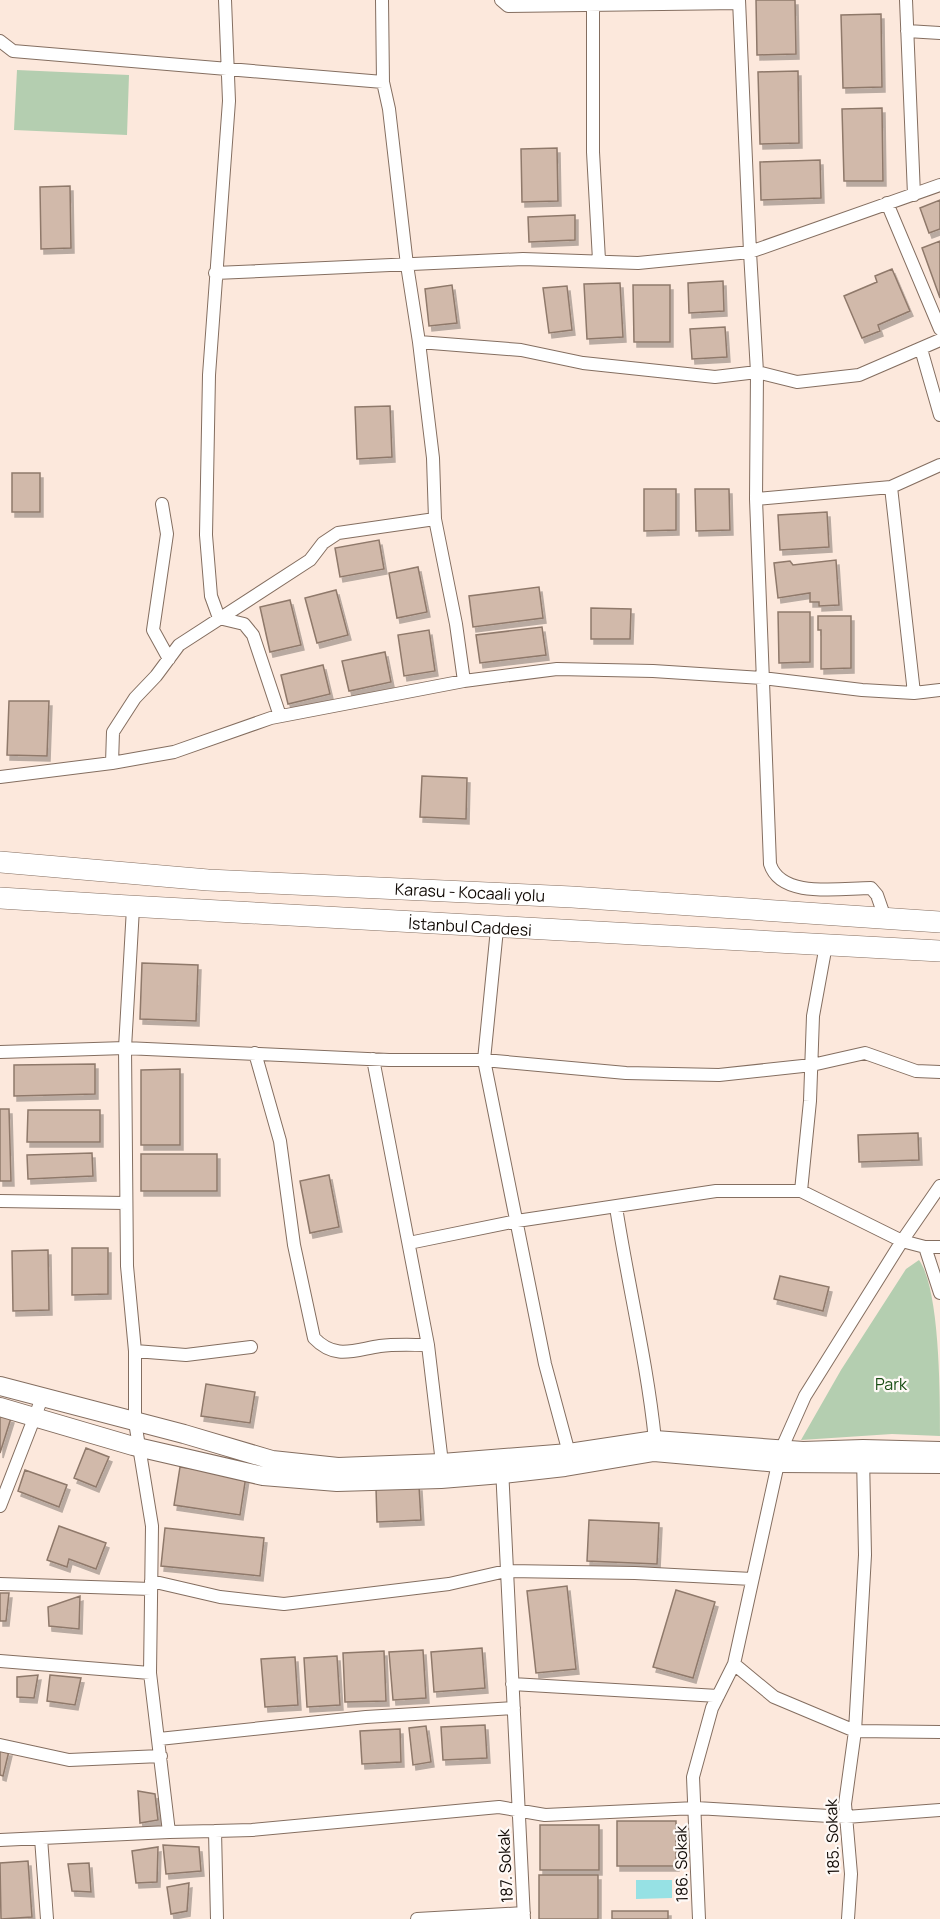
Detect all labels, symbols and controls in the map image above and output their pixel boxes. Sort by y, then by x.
street label: Karasu - Kocaali yolu [394,878,546,907]
street label: İstanbul Caddesi [408,912,533,941]
park label: Park [875,1373,908,1395]
street label: 185. Sokak [820,1798,844,1875]
street label: 186. Sokak [669,1824,693,1903]
street label: 187. Sokak [492,1827,518,1903]

